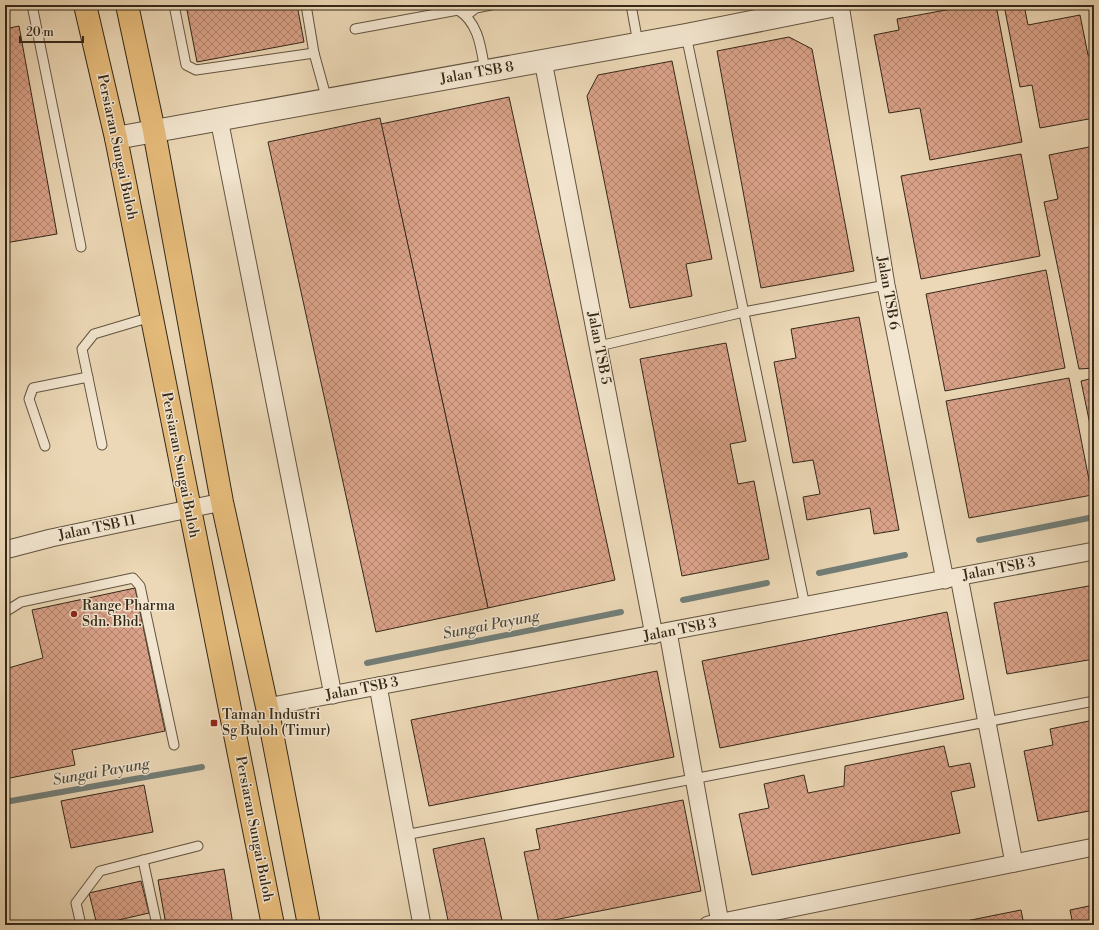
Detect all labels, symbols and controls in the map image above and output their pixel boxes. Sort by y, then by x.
scale bar [20,18,83,44]
text: 20 m [26,25,54,40]
street label: Jalan TSB 8 [438,58,515,89]
street label: Persiaran Sungai Buloh [93,73,141,222]
street label: Jalan TSB 6 [872,254,903,332]
street label: Jalan TSB 5 [583,309,615,386]
street label: Persiaran Sungai Buloh [157,390,203,540]
street label: Jalan TSB 11 [56,511,137,545]
street label: Jalan TSB 3 [960,553,1037,585]
place label: Range Pharma Sdn. Bhd. [82,597,176,631]
water label: Sungai Payung [441,606,542,644]
marker: Range Pharma Sdn. Bhd. [69,609,79,619]
street label: Jalan TSB 3 [641,614,718,646]
street label: Jalan TSB 3 [323,673,400,705]
place label: Taman Industri Sg Buloh (Timur) [222,706,331,740]
marker: Taman Industri Sg Buloh (Timur) [209,718,219,728]
water label: Sungai Payung [51,754,152,790]
street label: Persiaran Sungai Buloh [231,754,277,904]

